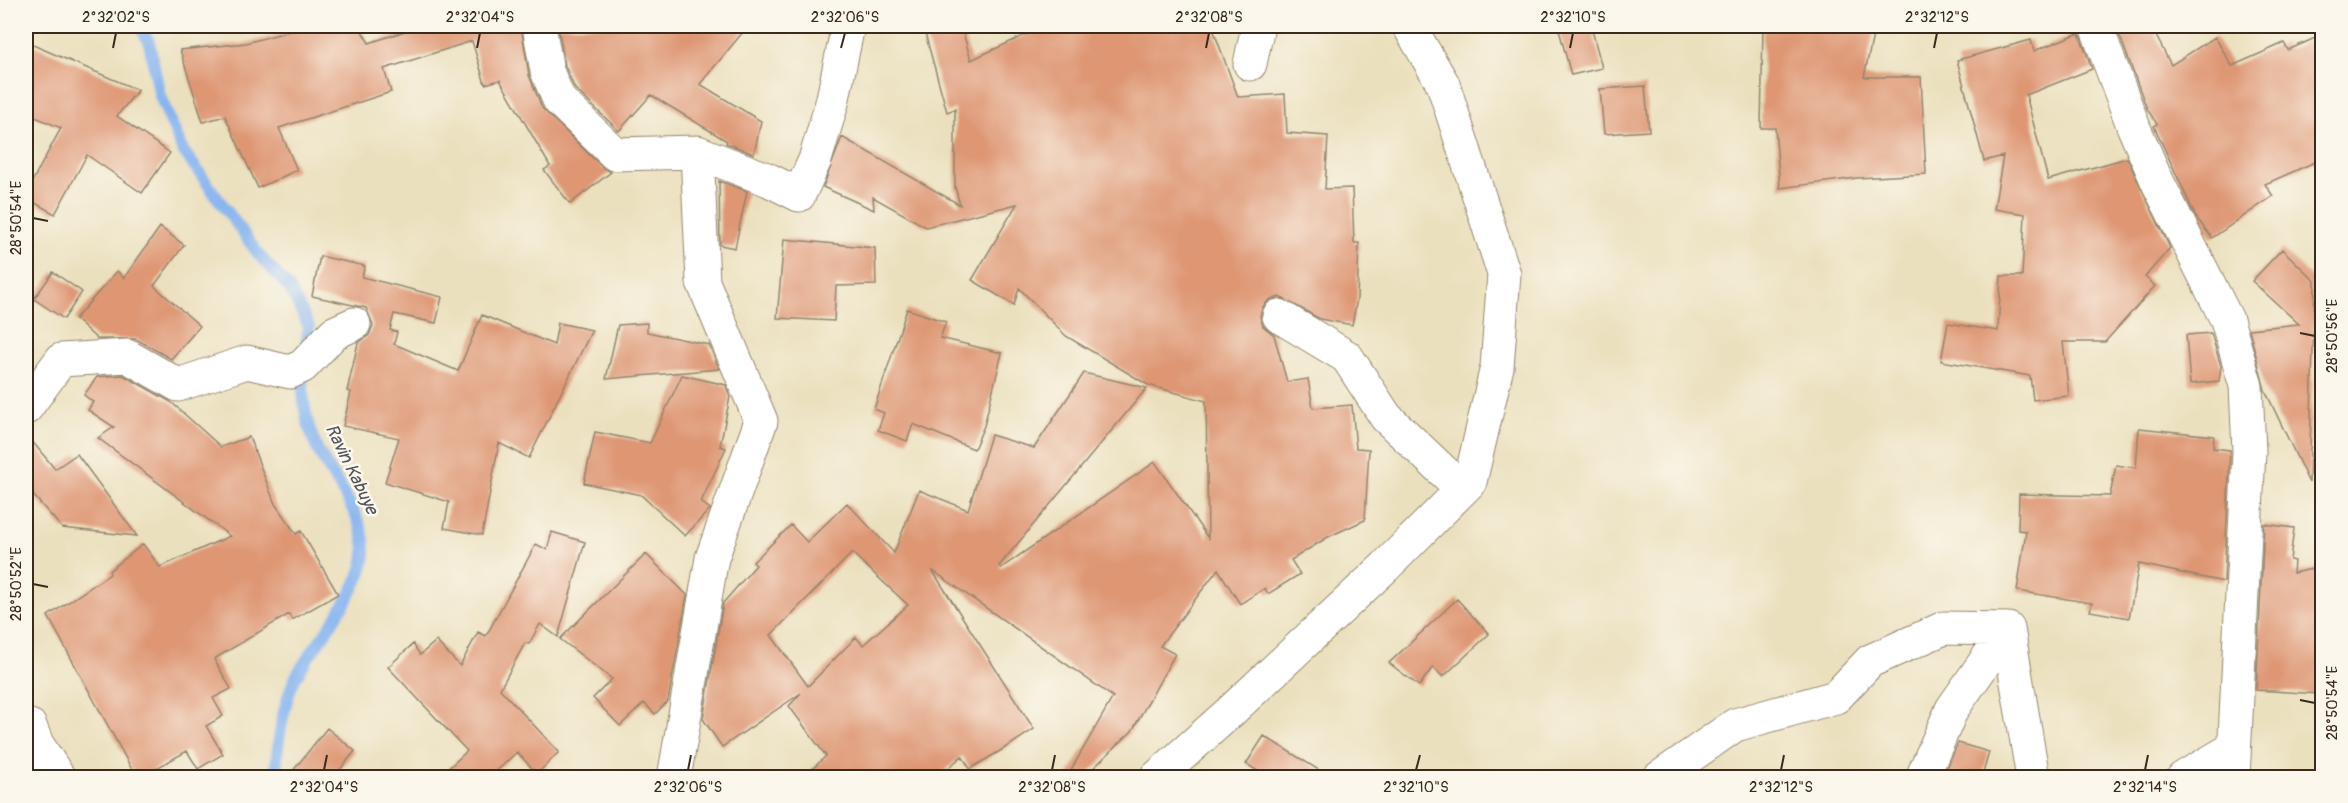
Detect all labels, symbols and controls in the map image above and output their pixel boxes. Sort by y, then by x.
text: 2°32'02"S [82,8,150,27]
text: 2°32'04"S [446,8,514,27]
text: 2°32'06"S [811,8,879,27]
text: 2°32'08"S [1175,8,1243,27]
text: 2°32'10"S [1540,8,1606,27]
text: 2°32'12"S [1905,8,1969,27]
text: 28°50'54"E [7,181,26,255]
text: 28°50'56"E [2323,299,2342,373]
water label: Ravin Kabuye [320,420,384,520]
text: 28°50'52"E [7,547,26,621]
text: 28°50'54"E [2323,666,2342,740]
text: 2°32'04"S [290,778,358,797]
text: 2°32'06"S [654,778,722,797]
text: 2°32'08"S [1018,778,1086,797]
text: 2°32'10"S [1383,778,1449,797]
text: 2°32'12"S [1749,778,1813,797]
text: 2°32'14"S [2113,778,2177,797]

